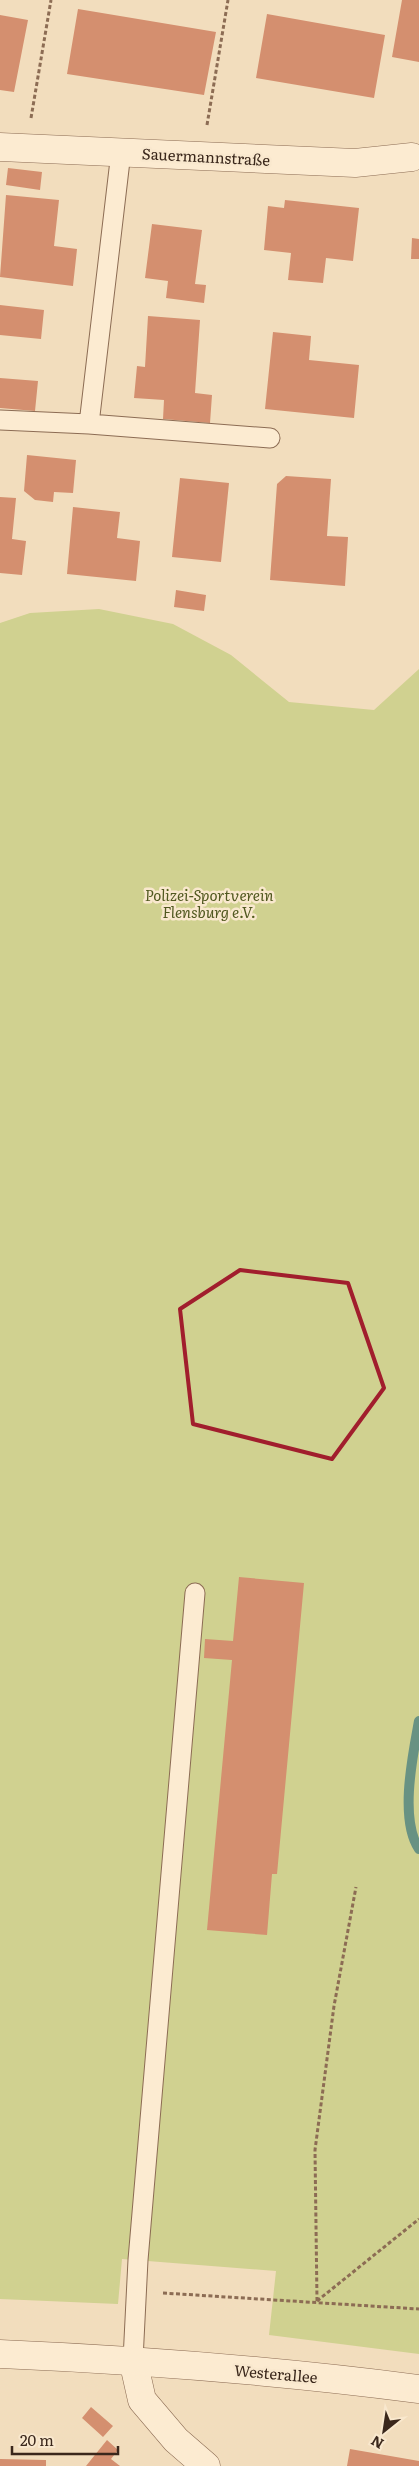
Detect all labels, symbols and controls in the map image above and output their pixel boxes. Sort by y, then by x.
street label: Sauermannstraße [141,141,271,171]
park label: Polizei-Sportverein Flensburg e.V. [145,883,273,923]
street label: Westerallee [233,2358,319,2388]
north arrow [359,2406,409,2456]
scale bar [12,2424,119,2456]
text: 20 m [20,2428,54,2451]
text: N [367,2431,387,2455]

